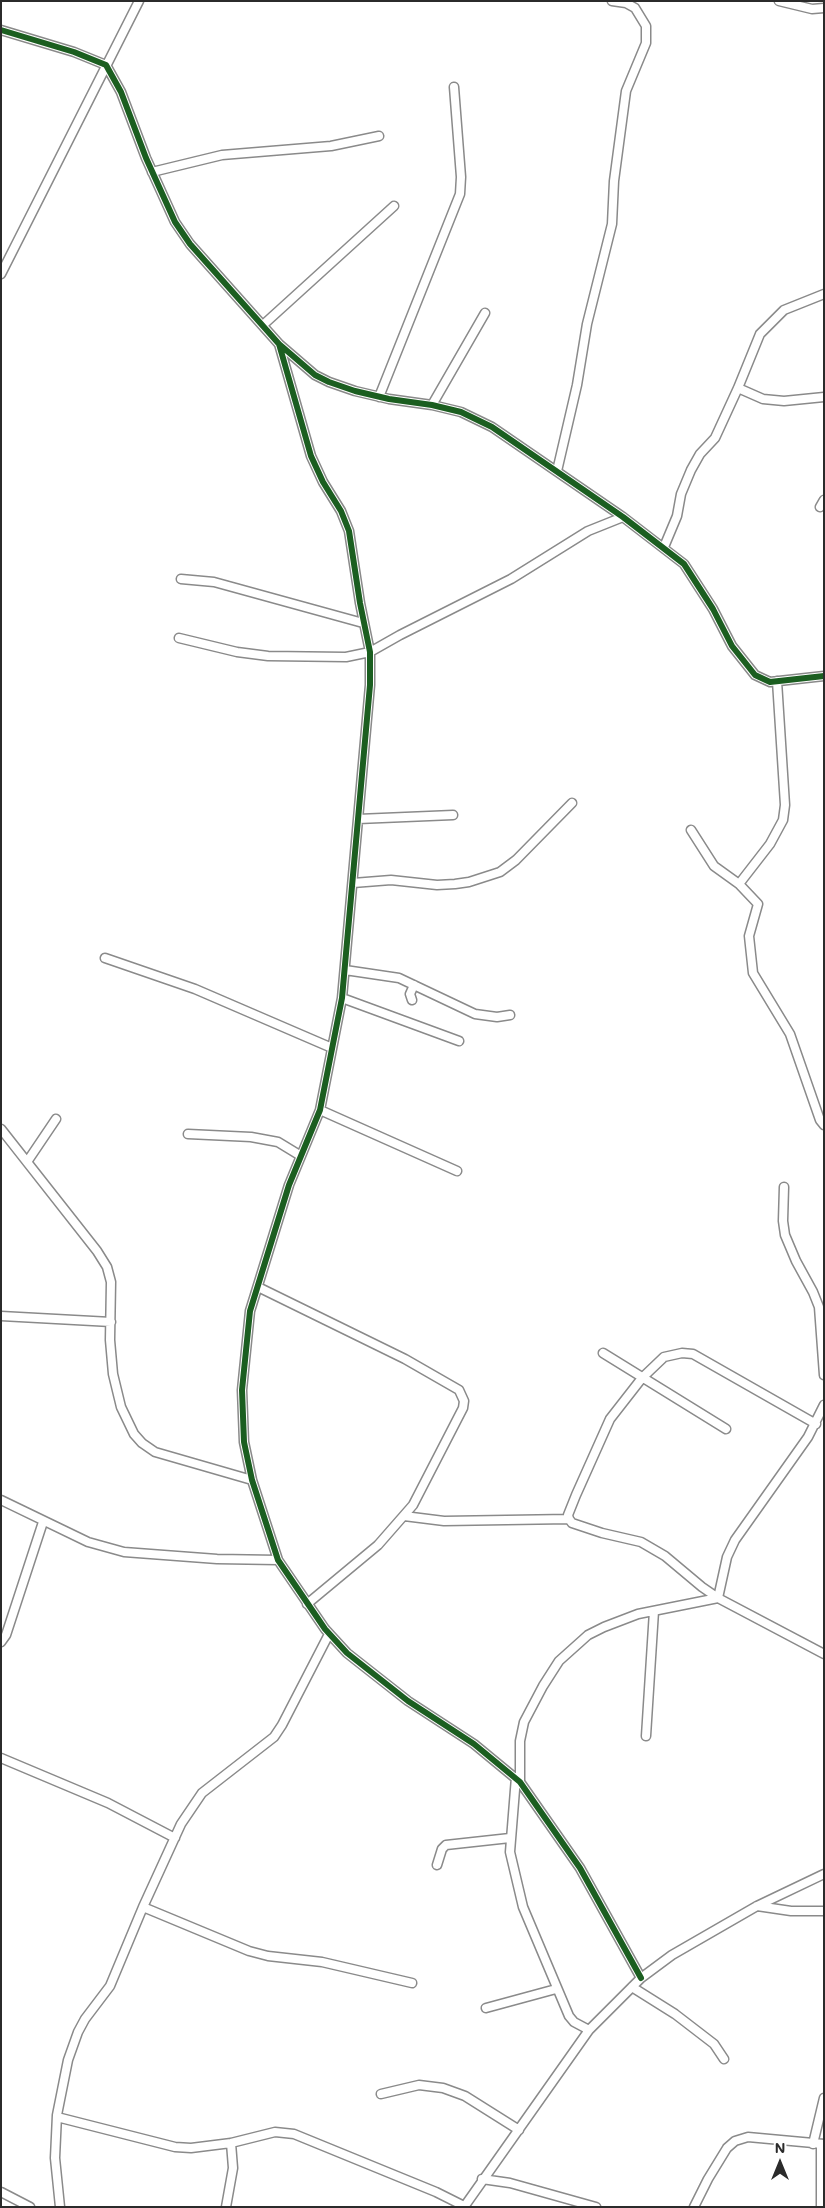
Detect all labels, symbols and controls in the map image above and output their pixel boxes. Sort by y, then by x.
north arrow [755,2138,805,2188]
text: N [775,2138,785,2157]

